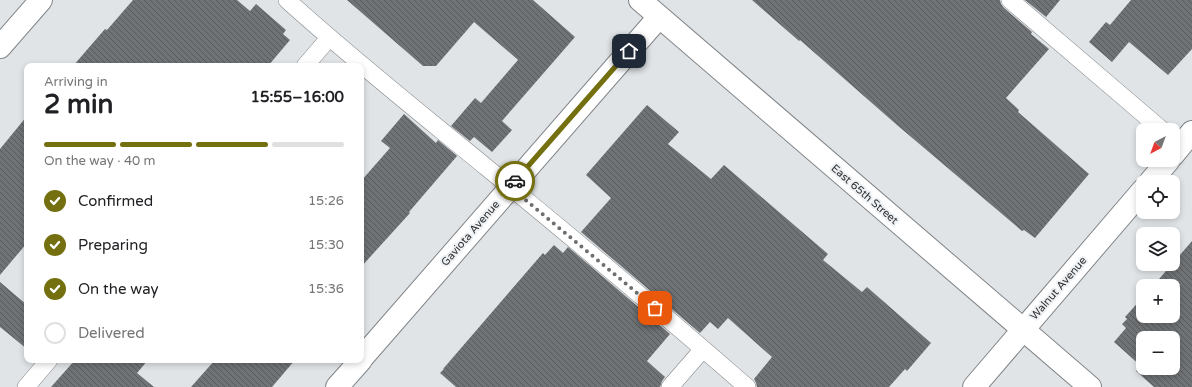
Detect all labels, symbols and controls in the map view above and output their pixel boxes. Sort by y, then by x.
pin [612,34,646,68]
icon: home [618,40,640,62]
text: Arriving in [44,74,108,90]
text: 15:55–16:00 [251,88,344,106]
text: 2 min [44,89,113,120]
north arrow [1136,123,1180,167]
map controls [1136,123,1180,375]
text: On the way · 40 m [44,153,156,169]
courier [495,161,535,201]
street label: East 65th Street [829,162,901,227]
icon: car [504,170,526,192]
button: locate [1136,175,1180,219]
icon: check [44,190,66,212]
text: Confirmed [78,192,153,210]
text: 15:26 [308,193,344,209]
street label: Gaviota Avenue [438,198,502,269]
button: layers [1136,227,1180,271]
icon: check [44,234,66,256]
text: Preparing [78,236,148,254]
text: 15:30 [308,237,344,253]
street label: Walnut Avenue [1027,254,1089,323]
icon: check [44,278,66,300]
button: + [1136,279,1180,323]
text: On the way [78,280,158,298]
text: 15:36 [308,281,344,297]
pin [638,291,672,325]
icon: bag [644,297,666,319]
text: Delivered [78,324,145,342]
button: − [1136,331,1180,375]

